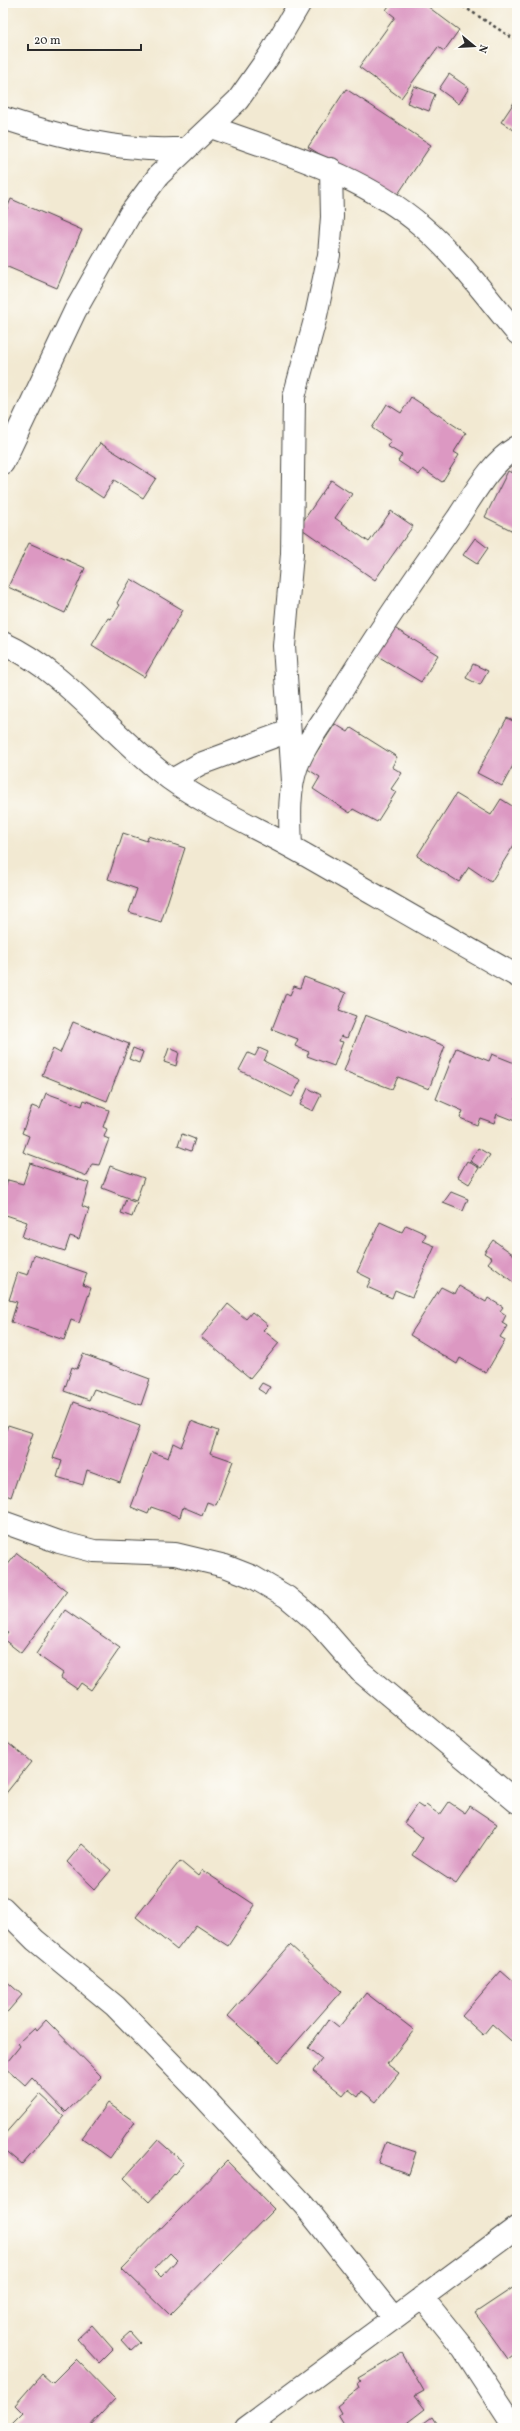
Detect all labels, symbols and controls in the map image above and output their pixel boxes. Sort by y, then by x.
scale bar [28,26,141,52]
north arrow [454,26,494,66]
text: 20 m [34,33,61,49]
text: N [474,43,490,55]

